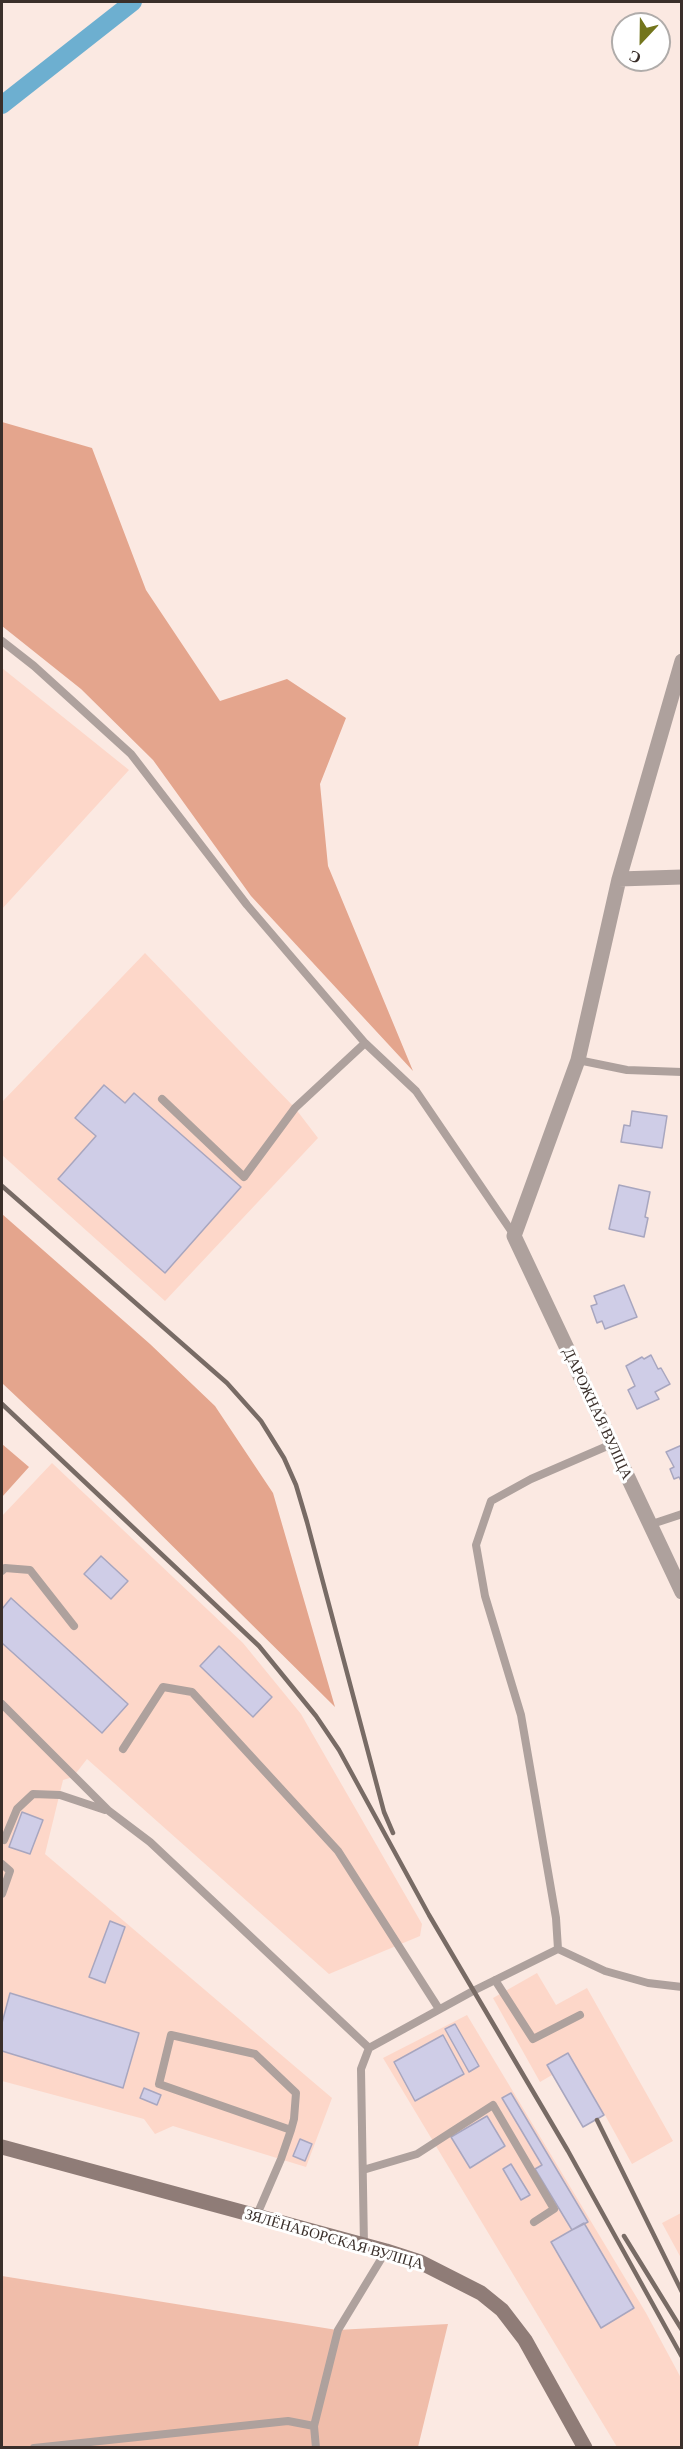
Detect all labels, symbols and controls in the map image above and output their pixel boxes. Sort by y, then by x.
north arrow [611,12,671,72]
text: С [626,47,643,67]
street label: ДАРОЖНАЯ ВУЛІЦА [559,1345,635,1483]
street label: ЗЯЛЁНАБОРСКАЯ ВУЛІЦА [243,2206,425,2274]

